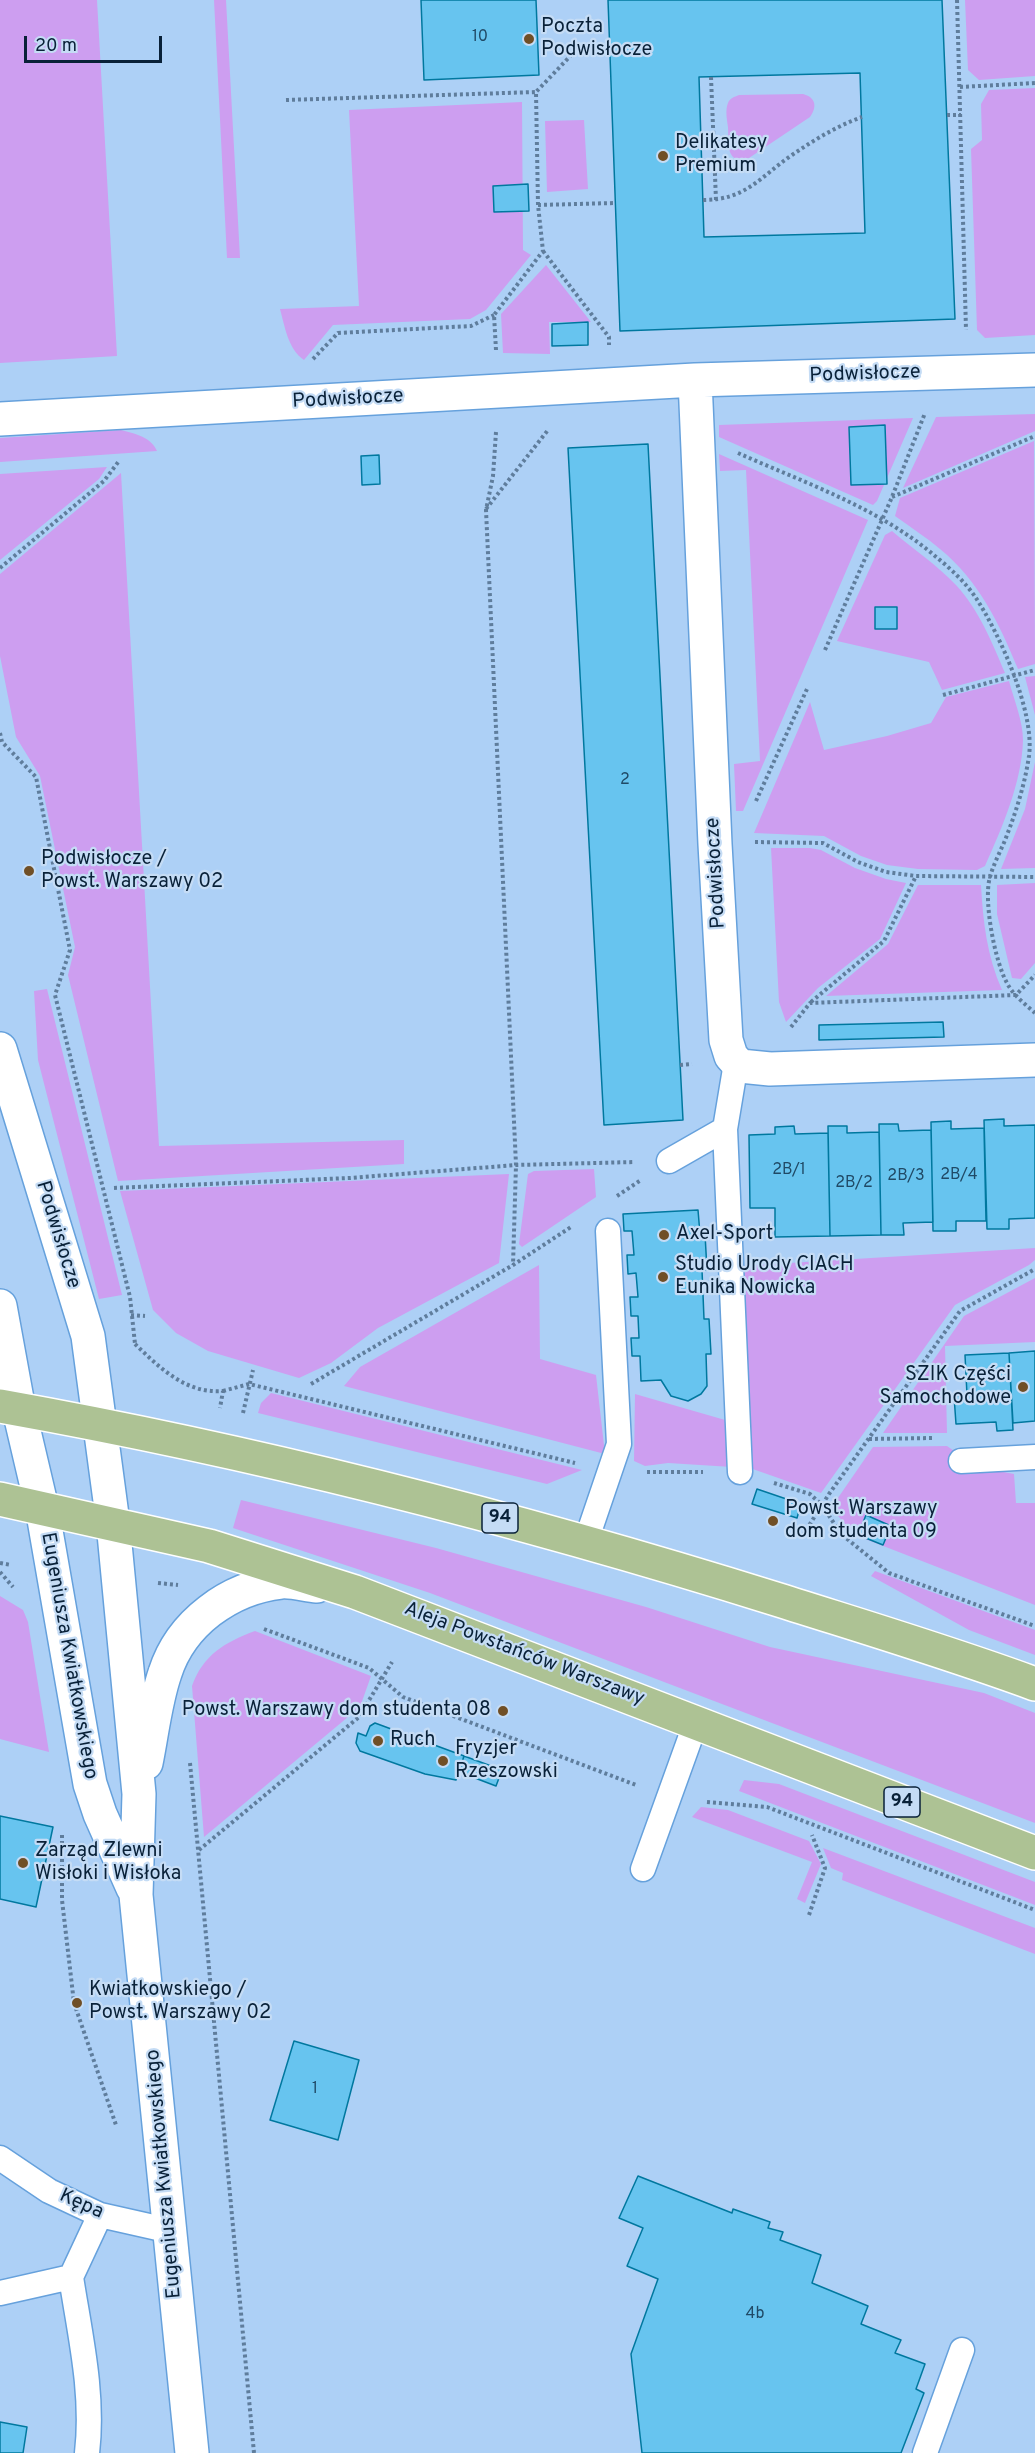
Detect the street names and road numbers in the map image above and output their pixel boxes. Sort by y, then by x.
street label: Podwisłocze [809,361,921,389]
street label: Podwisłocze [292,385,404,415]
street label: Podwisłocze [702,817,732,929]
street label: Podwisłocze [29,1178,85,1292]
road number: 94 [482,1503,518,1533]
street label: Eugeniusza Kwiatkowskiego [34,1531,102,1781]
street label: Aleja Powstańców Warszawy [400,1598,648,1712]
road number: 94 [884,1787,920,1817]
street label: Eugeniusza Kwiatkowskiego [142,2048,188,2300]
street label: Kępa [55,2185,107,2225]

